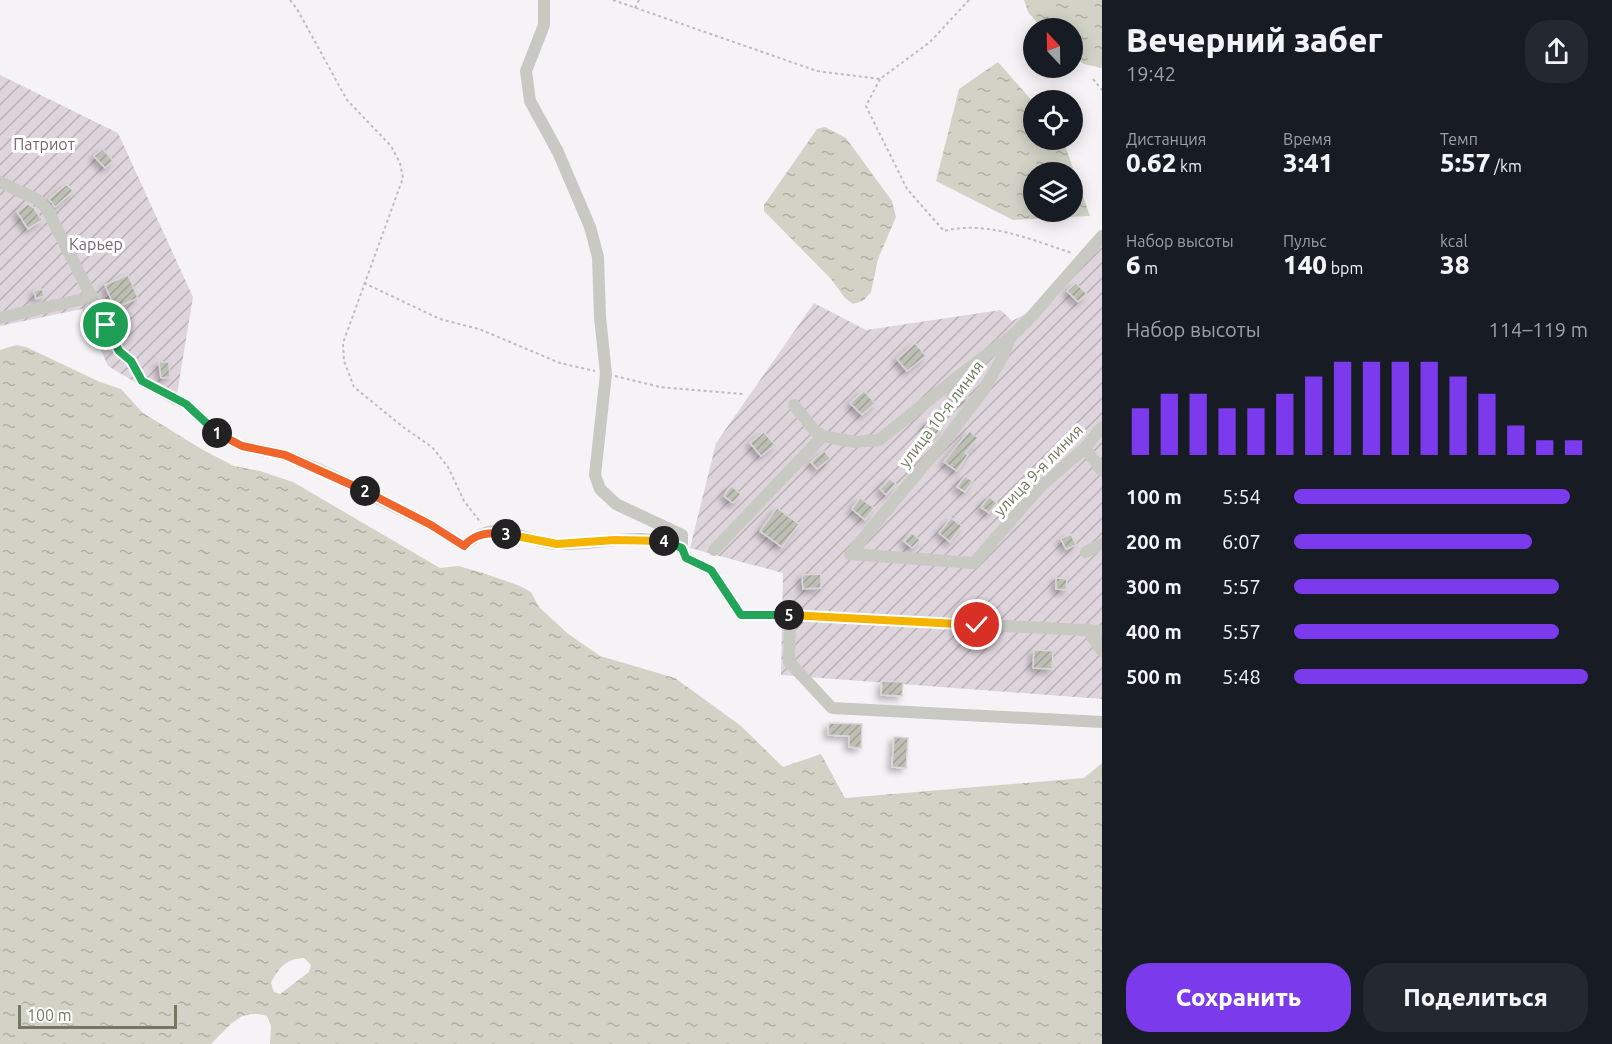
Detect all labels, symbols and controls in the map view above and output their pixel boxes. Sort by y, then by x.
north arrow [1023,18,1083,78]
map controls [1023,18,1083,222]
button: share [1525,20,1588,83]
text: Вечерний забег [1126,21,1382,58]
text: 19:42 [1126,62,1176,85]
button: locate [1023,90,1083,150]
text: Дистанция [1126,130,1206,148]
text: Время [1283,130,1332,148]
text: Темп [1440,130,1478,148]
park label: Патриот [13,135,75,153]
text: 0.62 [1126,148,1176,177]
text: 3:41 [1283,148,1333,177]
text: 5:57 [1440,148,1490,177]
text: km [1176,157,1202,175]
text: /km [1490,157,1522,175]
button: layers [1023,162,1083,222]
text: Набор высоты [1126,232,1234,250]
text: Пульс [1283,232,1327,250]
text: kcal [1440,232,1468,250]
park label: Карьер [69,235,123,253]
text: 6 [1126,250,1141,279]
text: 140 [1283,250,1327,279]
text: 38 [1440,250,1469,279]
text: m [1141,259,1158,277]
text: bpm [1327,259,1363,277]
pin [80,299,131,350]
icon: arrive [89,308,122,341]
text: Набор высоты [1126,318,1261,341]
text: 114–119 m [1489,318,1588,341]
street label: улица 10-я линия [895,357,987,471]
pin: 1 [202,418,232,448]
street label: улица 9-я линия [990,421,1086,519]
text: 1 [212,424,222,442]
pin: 2 [350,476,380,506]
text: 2 [360,482,370,500]
text: 100 m [1126,485,1182,508]
text: 5:54 [1222,485,1261,508]
pin: 3 [491,519,521,549]
text: 3 [501,525,511,543]
pin: 4 [649,526,679,556]
text: 200 m [1126,530,1182,553]
text: 6:07 [1222,530,1261,553]
text: 4 [659,532,669,550]
text: 300 m [1126,575,1182,598]
text: 5:57 [1222,575,1261,598]
pin [951,599,1002,650]
pin: 5 [774,600,804,630]
text: 5 [784,606,794,624]
icon: check [960,608,993,641]
text: 400 m [1126,620,1182,643]
text: 5:57 [1222,620,1261,643]
text: 500 m [1126,665,1182,688]
text: 5:48 [1222,665,1261,688]
button: Сохранить [1126,963,1351,1032]
button: Поделиться [1363,963,1588,1032]
scale bar [18,1002,177,1030]
text: 100 m [27,1006,72,1024]

